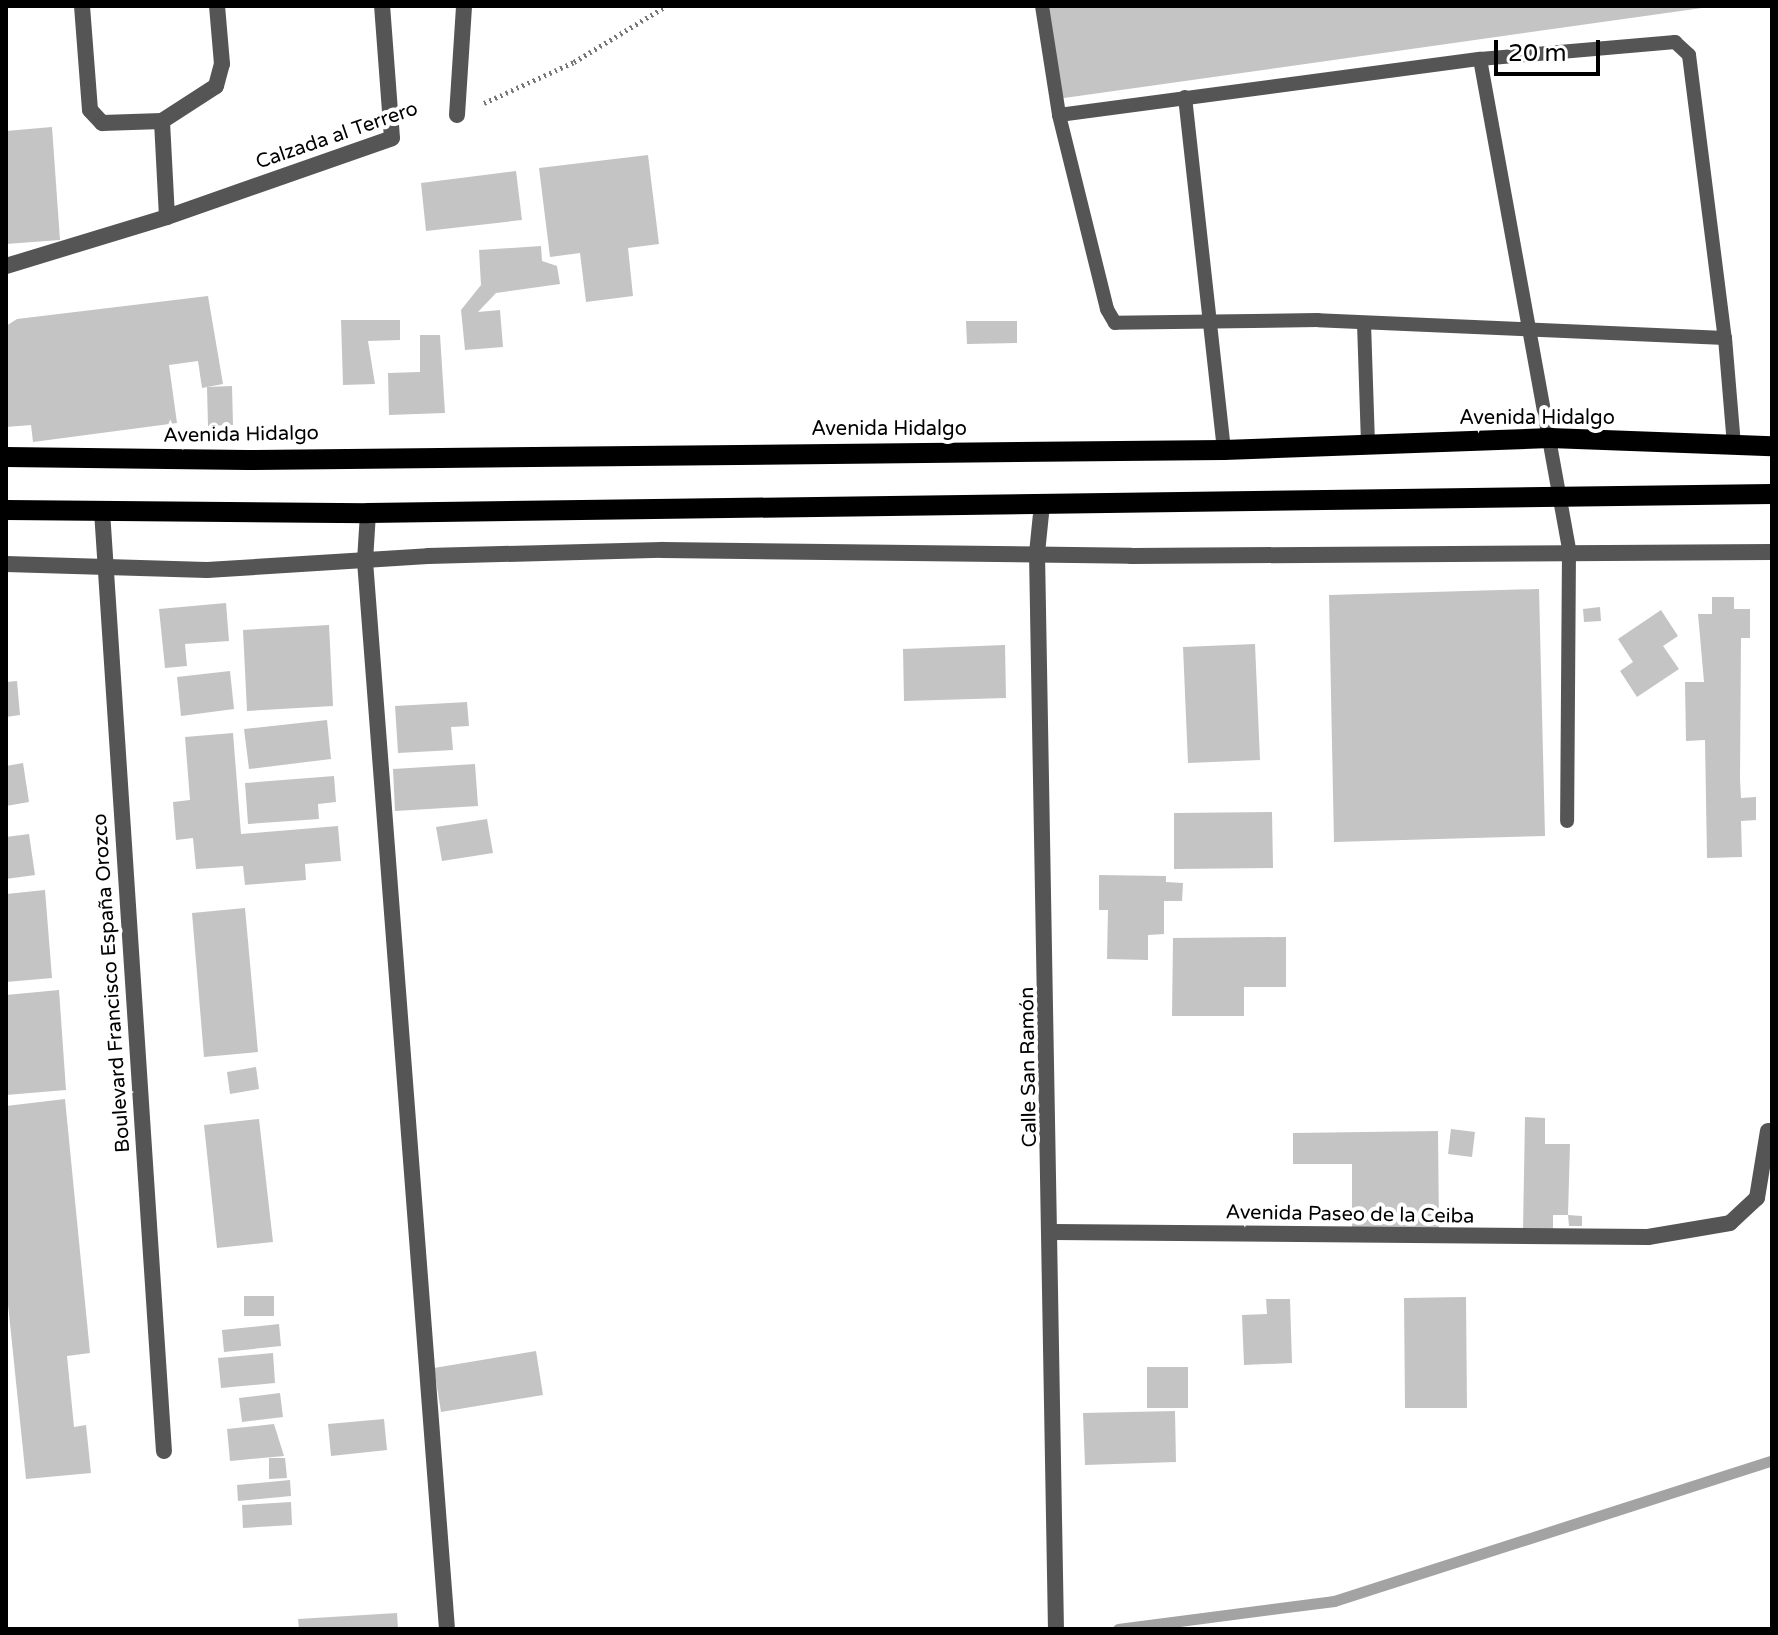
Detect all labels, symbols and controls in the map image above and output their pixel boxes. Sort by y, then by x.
scale bar [1498,24,1604,74]
text: 20 m [1508,39,1566,68]
street label: Calzada al Terrero [253,97,421,175]
street label: Avenida Hidalgo [1459,406,1615,430]
street label: Avenida Hidalgo [811,417,967,441]
street label: Avenida Hidalgo [163,422,319,448]
street label: Boulevard Francisco España Orozco [88,813,136,1153]
street label: Calle San Ramón [1016,986,1042,1148]
street label: Avenida Paseo de la Ceiba [1225,1201,1475,1229]

